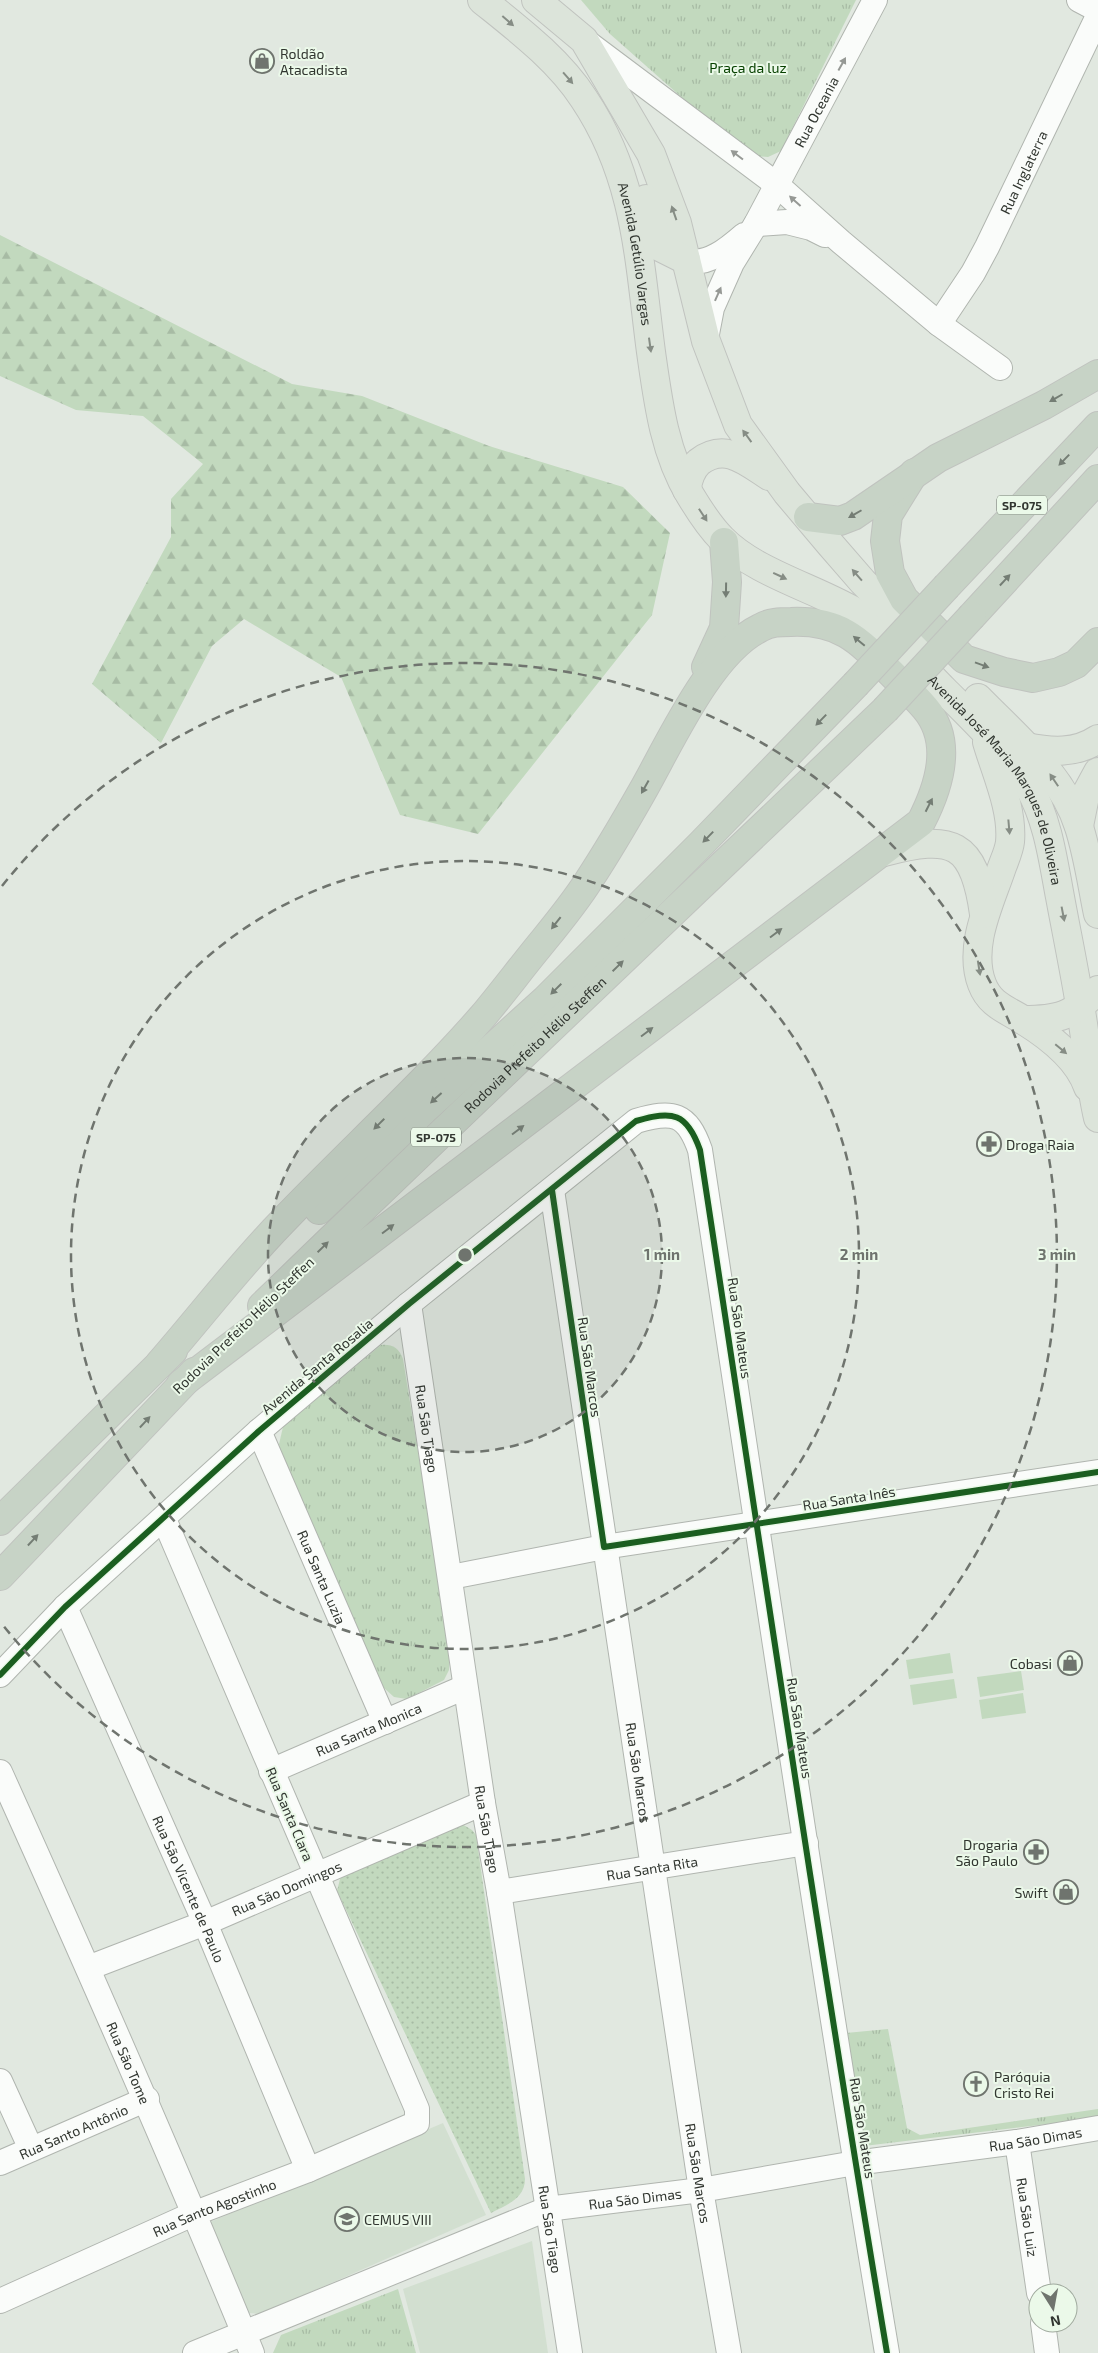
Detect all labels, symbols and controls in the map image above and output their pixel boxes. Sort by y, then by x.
one-way arrow [501,16,514,27]
place label: Roldão Atacadista [280,45,348,78]
shop icon: Roldão Atacadista [249,48,275,74]
one-way arrow [838,57,846,72]
park label: Praça da luz [709,59,787,77]
one-way arrow [562,71,573,84]
street label: Rua Oceania [790,73,842,150]
street label: Rua Inglaterra [996,127,1050,217]
one-way arrow [731,149,744,160]
street label: Avenida Getúlio Vargas [615,180,656,326]
one-way arrow [790,195,802,207]
one-way arrow [670,205,678,220]
one-way arrow [714,287,722,301]
one-way arrow [646,338,654,354]
one-way arrow [1049,394,1062,403]
one-way arrow [742,429,752,443]
one-way arrow [1058,454,1070,466]
road number: SP-075 [997,496,1047,514]
one-way arrow [698,509,708,522]
one-way arrow [848,509,861,518]
one-way arrow [851,569,863,581]
one-way arrow [773,572,787,580]
one-way arrow [999,575,1011,587]
one-way arrow [722,582,730,598]
one-way arrow [853,635,866,646]
one-way arrow [975,661,990,669]
street label: Avenida José Maria Marques de Oliveira [925,671,1066,886]
one-way arrow [815,714,827,726]
one-way arrow [1049,773,1059,787]
one-way arrow [640,781,649,794]
one-way arrow [926,798,934,812]
one-way arrow [1005,819,1013,835]
one-way arrow [703,830,715,842]
one-way arrow [1060,907,1068,923]
one-way arrow [551,917,562,930]
one-way arrow [769,928,782,939]
one-way arrow [612,960,624,972]
one-way arrow [975,960,983,976]
street label: Rodovia Prefeito Hélio Steffen [460,972,609,1116]
one-way arrow [550,982,562,994]
one-way arrow [640,1026,653,1037]
one-way arrow [1055,1044,1068,1055]
one-way arrow [430,1093,443,1104]
one-way arrow [374,1118,386,1130]
one-way arrow [511,1125,525,1135]
road number: SP-075 [411,1128,461,1146]
pharmacy icon: Droga Raia [976,1131,1002,1157]
place label: Droga Raia [1006,1136,1075,1153]
one-way arrow [381,1223,394,1234]
one-way arrow [317,1241,329,1253]
text: 1 min [644,1245,680,1263]
text: 2 min [840,1245,878,1263]
text: 3 min [1038,1245,1076,1263]
centre of rings [456,1246,474,1264]
street label: Rodovia Prefeito Hélio Steffen [169,1253,317,1397]
street label: Rua São Mateus [724,1276,756,1380]
street label: Avenida Santa Rosalia [258,1314,376,1418]
street label: Rua São Marcos [575,1316,605,1418]
street label: Rua São Tiago [413,1383,442,1474]
one-way arrow [139,1417,151,1429]
street label: Rua Santa Inês [801,1482,897,1514]
street label: Rua Santa Luzia [294,1527,350,1627]
one-way arrow [27,1535,39,1547]
shop icon: Cobasi [1057,1650,1083,1676]
place label: Cobasi [1010,1655,1052,1672]
street label: Rua São Mateus [784,1676,816,1780]
street label: Rua Santa Monica [313,1698,424,1759]
street label: Rua São Marcos [623,1721,655,1824]
street label: Rua Santa Clara [263,1764,317,1864]
street label: Rua São Tiago [472,1784,504,1874]
street label: Rua São Vicente de Paulo [150,1813,229,1965]
place label: Drogaria São Paulo [955,1836,1018,1869]
pharmacy icon: Drogaria São Paulo [1023,1839,1049,1865]
street label: Rua Santa Rita [605,1852,699,1883]
street label: Rua São Domingos [229,1857,344,1919]
shop icon: Swift [1053,1879,1079,1905]
place label: Swift [1015,1884,1048,1901]
street label: Rua São Tome [104,2019,154,2106]
place label: Paróquia Cristo Rei [994,2068,1054,2101]
church icon: Paróquia Cristo Rei [963,2071,989,2097]
street label: Rua São Mateus [847,2076,879,2180]
street label: Rua Santo Antônio [16,2100,130,2162]
street label: Rua São Marcos [683,2122,715,2225]
street label: Rua São Dimas [988,2122,1083,2154]
street label: Rua Santo Agostinho [150,2175,278,2240]
street label: Rua São Luiz [1014,2176,1042,2258]
street label: Rua São Tiago [536,2184,566,2274]
street label: Rua São Dimas [587,2184,683,2212]
school or university icon: CEMUS VIII [334,2206,360,2232]
place label: CEMUS VIII [364,2211,432,2228]
north arrow [1028,2283,1078,2333]
text: N [1049,2312,1062,2331]

